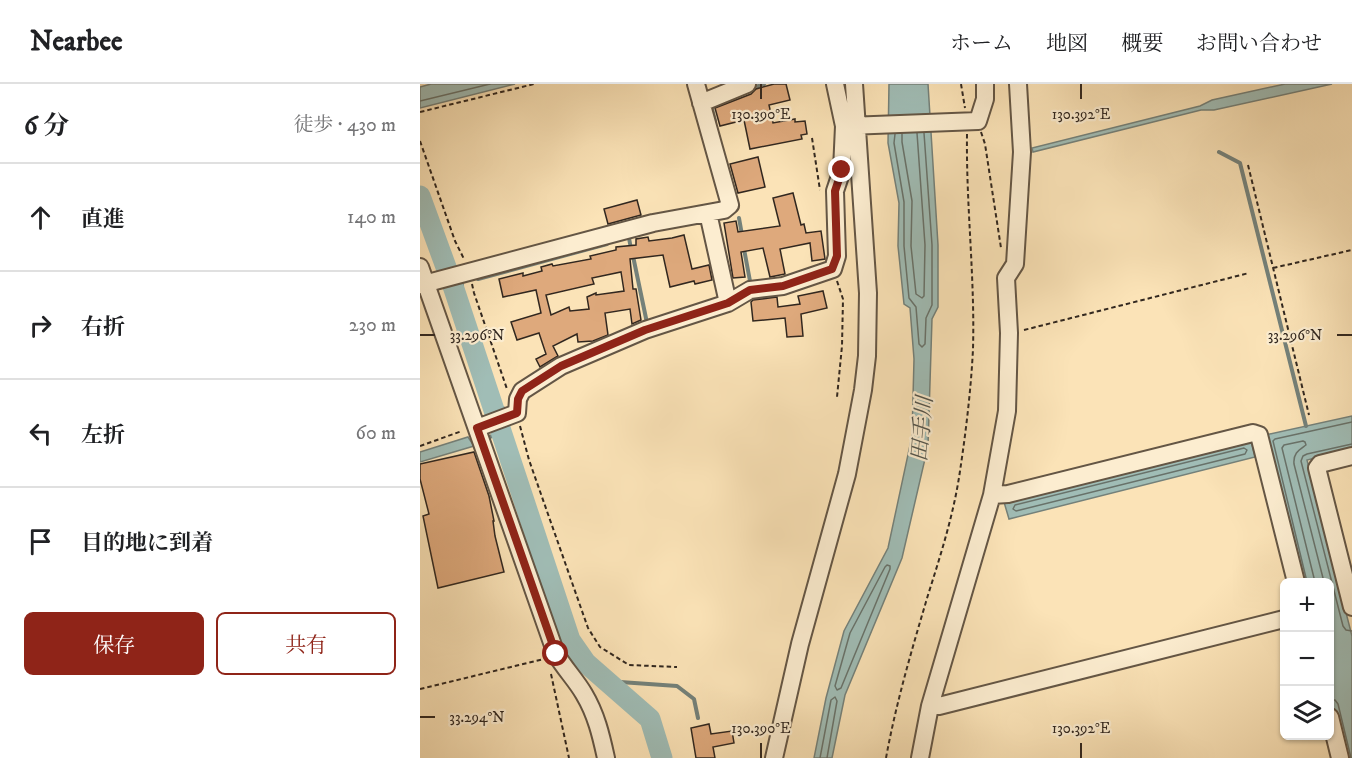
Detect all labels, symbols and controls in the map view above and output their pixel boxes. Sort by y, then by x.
text: Nearbee [30,24,123,59]
text: ホーム [950,31,1013,57]
text: 地図 [1046,31,1088,57]
text: 概要 [1121,31,1163,57]
text: お問い合わせ [1196,31,1322,57]
text: 130.390°E [731,105,791,124]
text: 130.392°E [1052,105,1111,124]
text: 6 分 [24,110,69,143]
text: 徒歩 · 430 m [294,113,396,138]
route end [828,156,854,182]
icon: ahead [24,201,57,234]
text: 140 m [347,205,396,230]
text: 直進 [81,206,125,233]
icon: right [24,309,57,342]
text: 230 m [349,313,396,338]
text: 右折 [81,314,125,341]
text: 33.296°N [450,326,504,345]
text: 33.296°N [1268,326,1322,345]
water label: 田手川 [906,393,939,463]
icon: left [24,417,57,450]
text: 60 m [356,421,396,446]
text: 左折 [81,422,125,449]
icon: arrive [24,525,57,558]
text: 目的地に到着 [81,530,213,557]
map controls [1280,578,1334,740]
button: + [1280,578,1334,632]
button: 保存 [24,612,204,675]
button: 共有 [216,612,396,675]
button: − [1280,632,1334,686]
route start [542,640,568,666]
button: layers [1280,686,1334,740]
text: 33.294°N [449,708,505,727]
text: 130.390°E [731,719,791,738]
text: 130.392°E [1052,719,1111,738]

